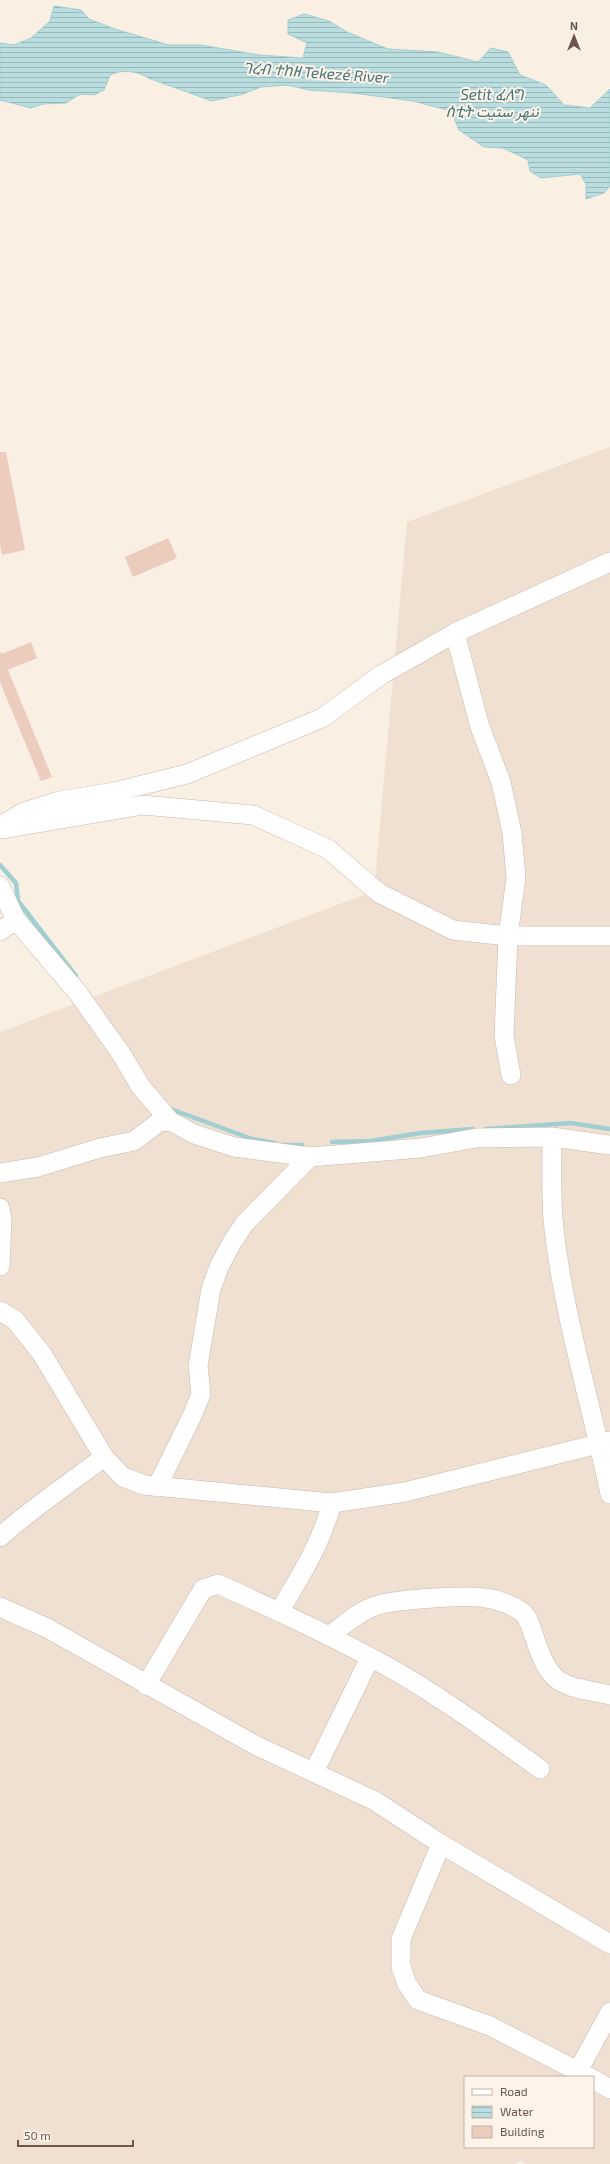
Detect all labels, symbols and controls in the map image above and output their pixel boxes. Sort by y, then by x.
north arrow [554,16,594,56]
text: N [570,19,578,32]
water label: ገረብ ተከዘ Tekezé River [243,58,390,86]
water label: Setit ፈለግ ሰቲት ننهر ستيت [445,85,539,121]
legend [464,2076,594,2148]
text: Road [500,2084,528,2098]
text: Water [500,2104,534,2118]
scale bar [18,2122,133,2148]
text: Building [500,2124,545,2138]
text: 50 m [24,2128,51,2142]

